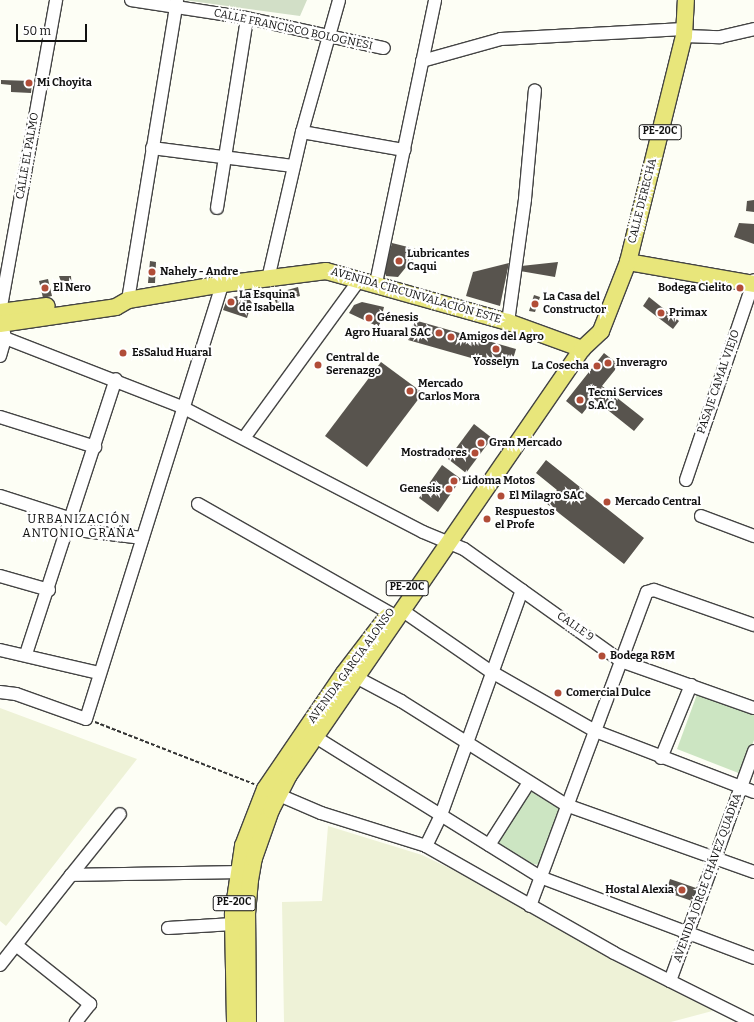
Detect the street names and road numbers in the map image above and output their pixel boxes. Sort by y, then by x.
street label: CALLE FRANCISCO BOLOGNESI [212,7,374,53]
street label: CALLE EL PALMO [14,112,42,200]
road number: PE-20C [638,124,682,140]
street label: CALLE DERECHA [626,157,660,245]
street label: AVENIDA CIRCUNVALACIÓN ESTE [329,265,503,327]
street label: PASAJE CAMAL VIEJO [695,328,743,436]
road number: PE-20C [385,580,429,596]
street label: AVENIDA GARCIA ALONSO [306,606,398,726]
street label: CALLE 9 [554,610,596,644]
street label: AVENIDA JORGE CHÁVEZ QUADRA [671,792,745,964]
road number: PE-20C [212,895,256,911]

